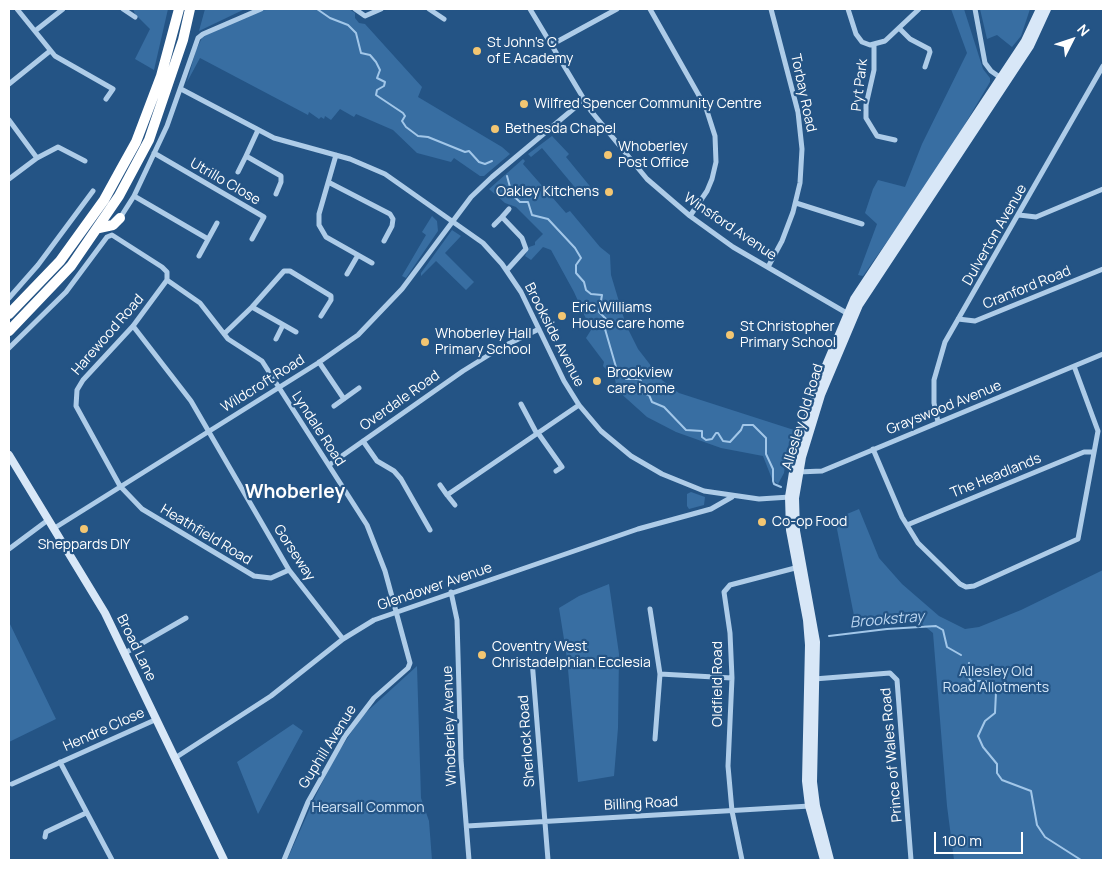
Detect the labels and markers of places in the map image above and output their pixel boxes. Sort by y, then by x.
place label: St John's C of E Academy [487,35,573,68]
marker: St John's C of E Academy [471,45,483,57]
place label: Wilfred Spencer Community Centre [534,96,762,112]
marker: Wilfred Spencer Community Centre [518,98,530,110]
place label: Bethesda Chapel [505,121,616,137]
marker: Bethesda Chapel [489,123,501,135]
place label: Whoberley Post Office [618,139,689,172]
marker: Whoberley Post Office [602,149,614,161]
place label: Oakley Kitchens [496,184,599,200]
marker: Oakley Kitchens [603,186,615,198]
place label: Eric Williams House care home [572,300,684,332]
marker: Eric Williams House care home [556,310,568,322]
place label: St Christopher Primary School [740,319,836,352]
place label: Whoberley Hall Primary School [435,326,532,358]
marker: St Christopher Primary School [724,329,736,341]
marker: Whoberley Hall Primary School [419,336,431,348]
place label: Brookview care home [607,365,675,398]
marker: Brookview care home [591,375,603,387]
place label: Co-op Food [772,514,847,530]
marker: Co-op Food [756,516,768,528]
marker: Sheppards DIY [78,523,90,535]
place label: Sheppards DIY [38,537,130,553]
place label: Coventry West Christadelphian Ecclesia [492,639,651,672]
marker: Coventry West Christadelphian Ecclesia [476,649,488,661]

